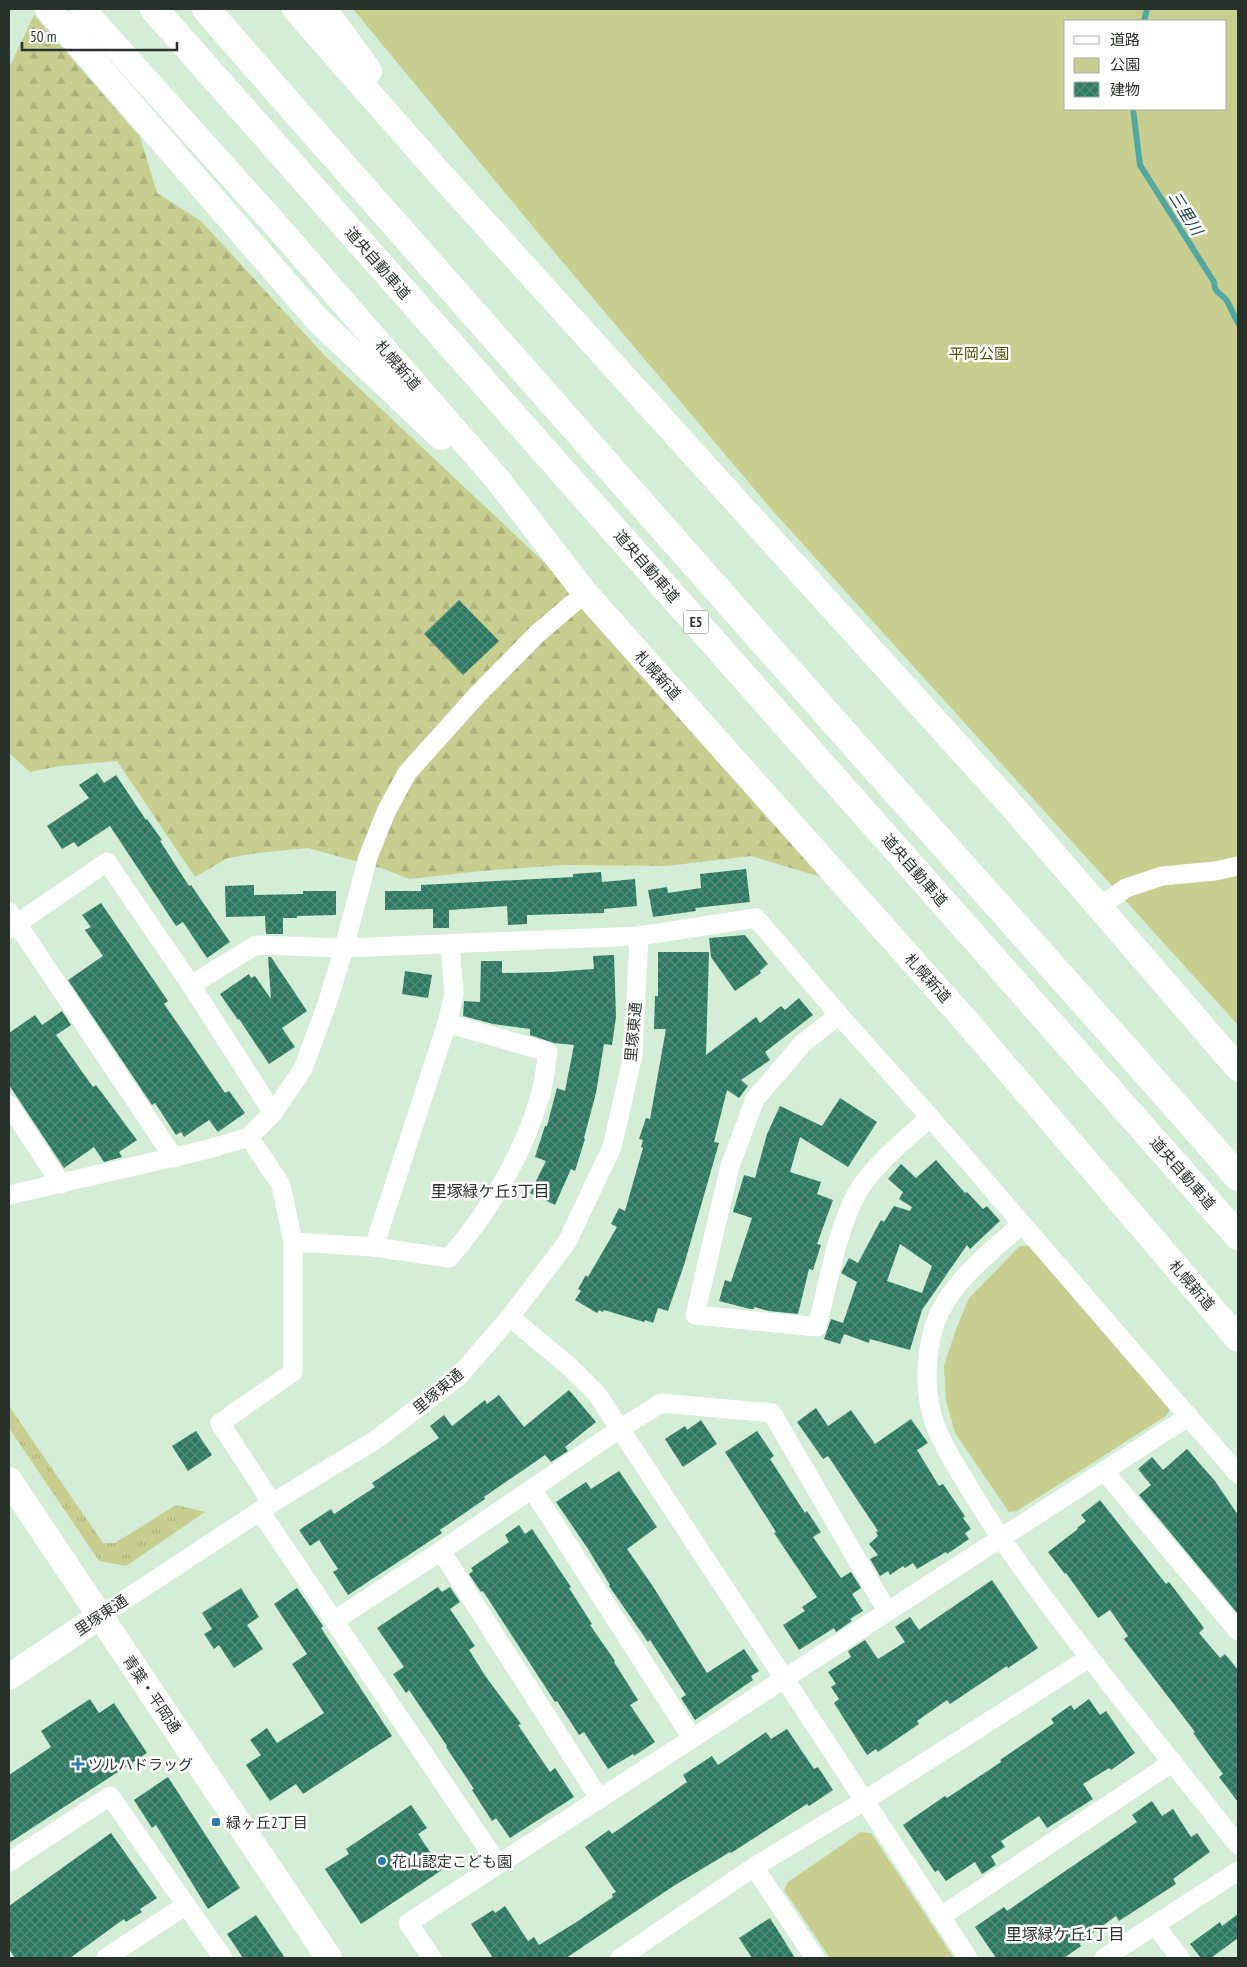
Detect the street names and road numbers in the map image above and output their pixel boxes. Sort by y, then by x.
street label: 道央自動車道 [341,223,415,303]
street label: 札幌新道 [371,336,425,394]
street label: 道央自動車道 [610,526,684,606]
road number: E5 [684,610,708,634]
street label: 札幌新道 [631,646,685,704]
street label: 道央自動車道 [878,830,952,910]
street label: 札幌新道 [901,949,955,1007]
street label: 里塚東通 [621,1001,645,1063]
street label: 道央自動車道 [1146,1133,1220,1213]
street label: 札幌新道 [1165,1256,1219,1314]
street label: 里塚東通 [409,1364,467,1418]
street label: 里塚東通 [71,1590,131,1640]
street label: 青葉・平岡通 [119,1651,185,1737]

